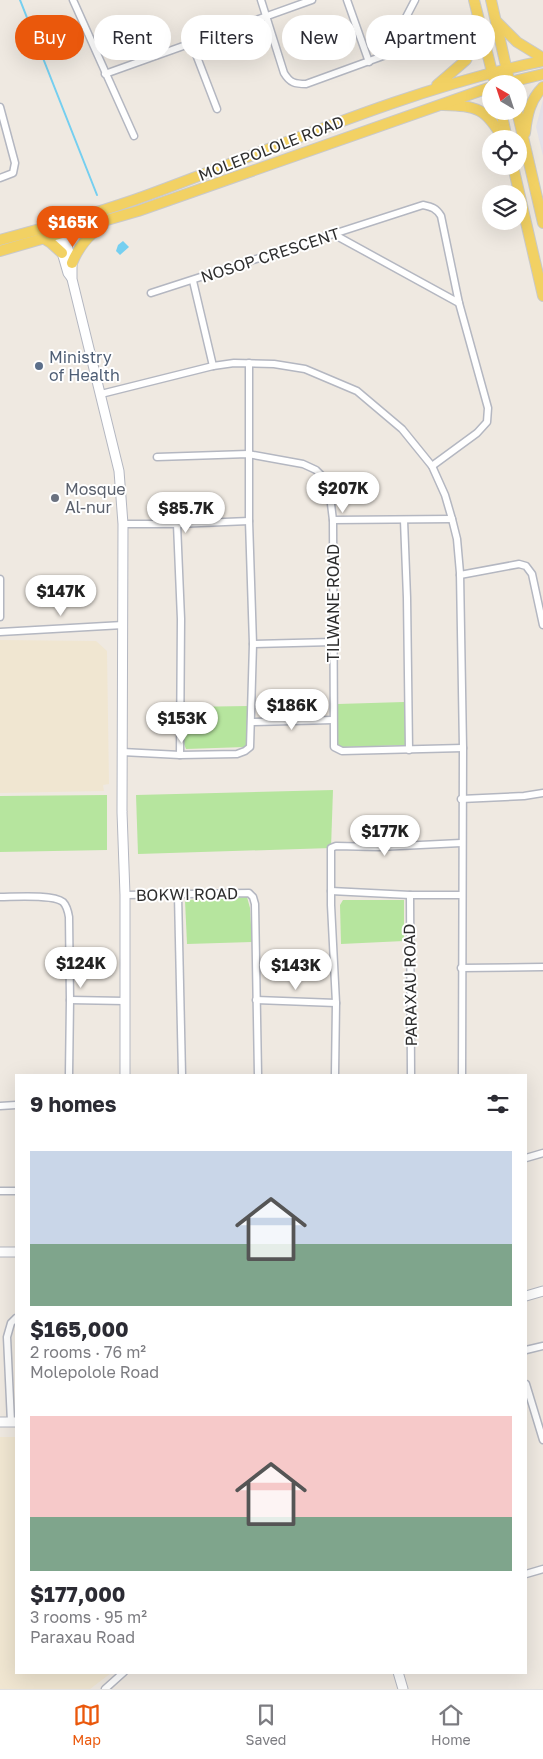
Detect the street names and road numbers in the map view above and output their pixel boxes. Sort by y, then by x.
street label: MOLEPOLOLE ROAD [195,111,347,185]
street label: NOSOP CRESCENT [198,223,342,287]
street label: TILWANE ROAD [323,544,343,662]
street label: BOKWI ROAD [136,883,238,905]
street label: PARAXAU ROAD [399,923,421,1047]

